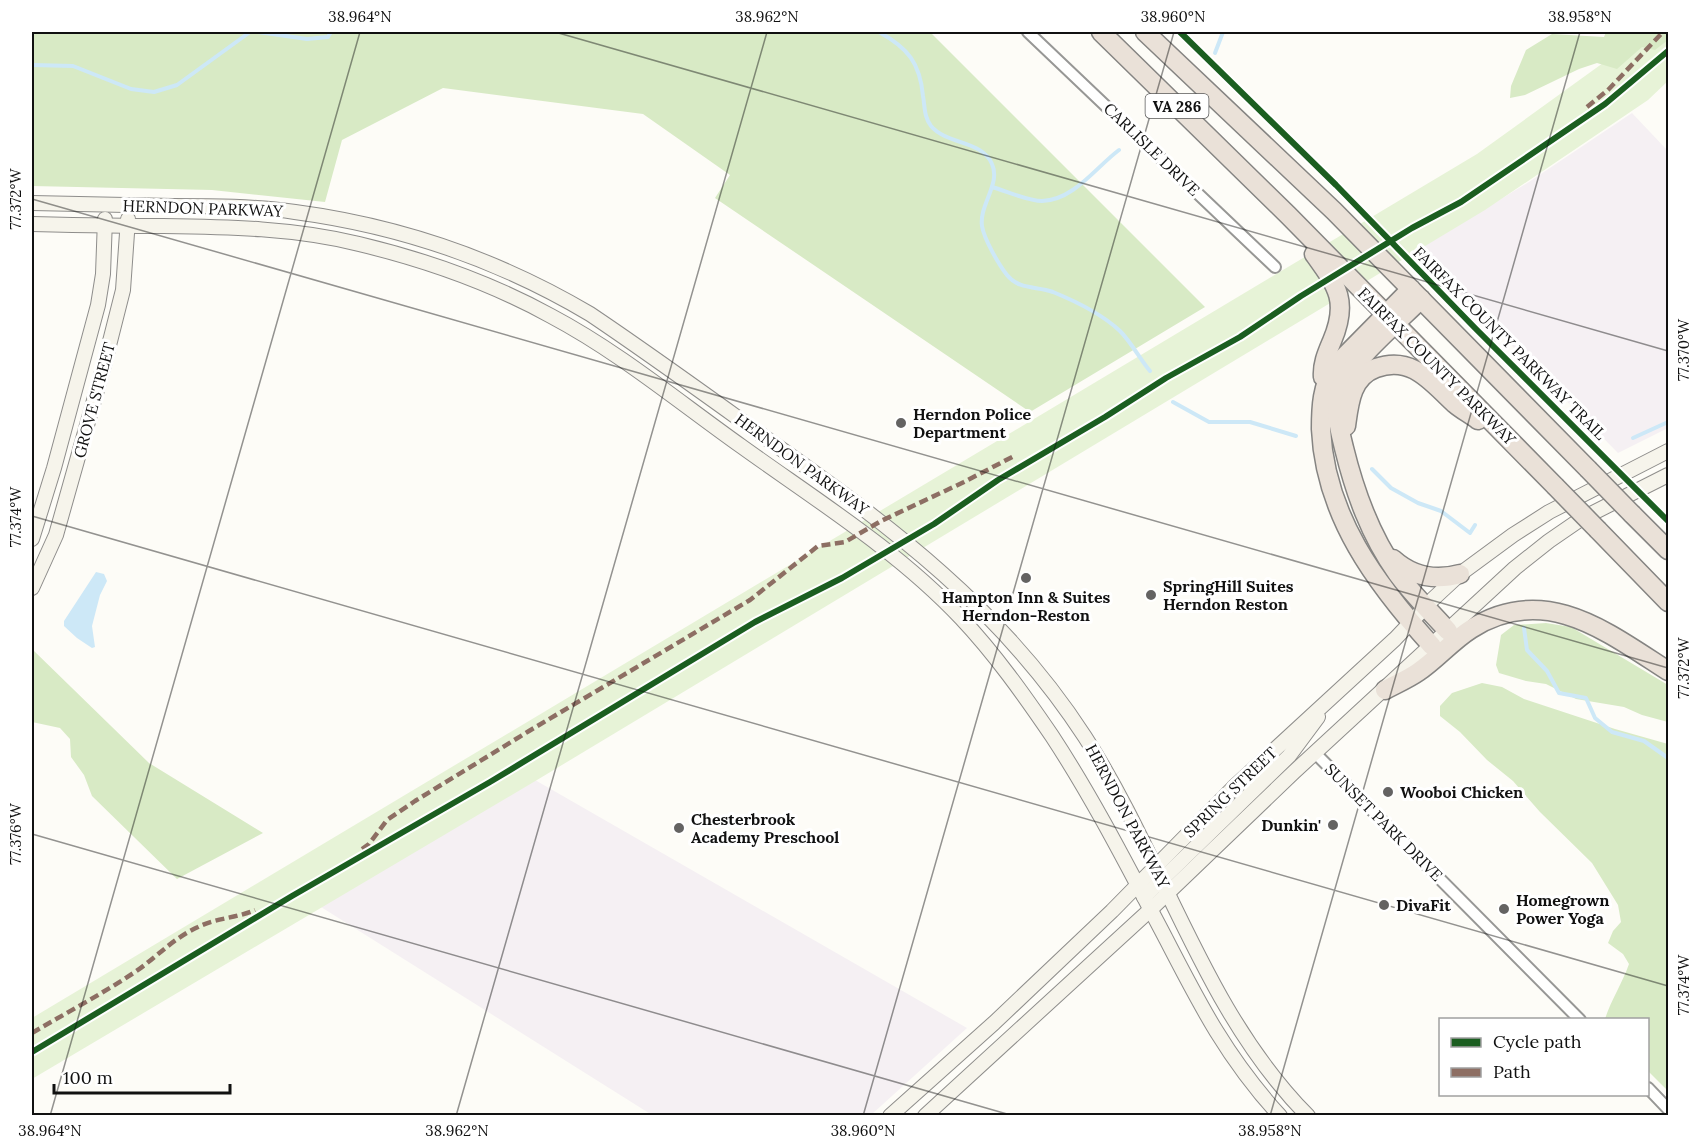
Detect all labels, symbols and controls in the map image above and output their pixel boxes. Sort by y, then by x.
text: 38.964°N [328,7,392,26]
text: 38.962°N [735,7,799,26]
text: 38.960°N [1141,7,1205,26]
text: 38.958°N [1548,7,1612,26]
road number: VA 286 [1146,94,1208,118]
street label: CARLISLE DRIVE [1100,98,1204,200]
text: 77.372°W [6,168,25,229]
street label: HERNDON PARKWAY [122,195,284,221]
street label: FAIRFAX COUNTY PARKWAY TRAIL [1410,243,1610,443]
street label: FAIRFAX COUNTY PARKWAY [1354,283,1520,449]
text: 77.370°W [1674,318,1693,381]
street label: GROVE STREET [69,340,119,460]
place label: Herndon Police Department [913,404,1031,442]
street label: HERNDON PARKWAY [731,409,874,520]
marker: Herndon Police Department [894,416,908,430]
text: 77.374°W [6,486,25,547]
marker: Hampton Inn & Suites Herndon-Reston [1019,571,1033,585]
place label: SpringHill Suites Herndon Reston [1163,576,1294,614]
place label: Hampton Inn & Suites Herndon-Reston [942,587,1110,625]
marker: SpringHill Suites Herndon Reston [1144,588,1158,602]
text: 77.372°W [1674,637,1693,698]
street label: HERNDON PARKWAY [1081,740,1175,892]
street label: SPRING STREET [1179,742,1281,842]
street label: SUNSET PARK DRIVE [1321,759,1447,885]
place label: Wooboi Chicken [1400,782,1523,802]
marker: Wooboi Chicken [1381,785,1395,799]
text: 77.376°W [6,802,25,865]
place label: Chesterbrook Academy Preschool [691,809,839,847]
place label: Dunkin' [1261,815,1321,835]
marker: Dunkin' [1326,818,1340,832]
marker: Chesterbrook Academy Preschool [672,821,686,835]
place label: Homegrown Power Yoga [1516,890,1609,928]
place label: DivaFit [1396,895,1451,915]
marker: DivaFit [1377,898,1391,912]
marker: Homegrown Power Yoga [1497,902,1511,916]
text: 77.374°W [1674,954,1693,1015]
legend [1439,1018,1649,1096]
text: Cycle path [1493,1030,1582,1053]
scale bar [54,1057,230,1095]
text: Path [1493,1060,1531,1083]
text: 100 m [63,1066,113,1089]
text: 38.964°N [18,1121,82,1140]
text: 38.962°N [425,1121,489,1140]
text: 38.960°N [831,1121,895,1140]
text: 38.958°N [1238,1121,1302,1140]

